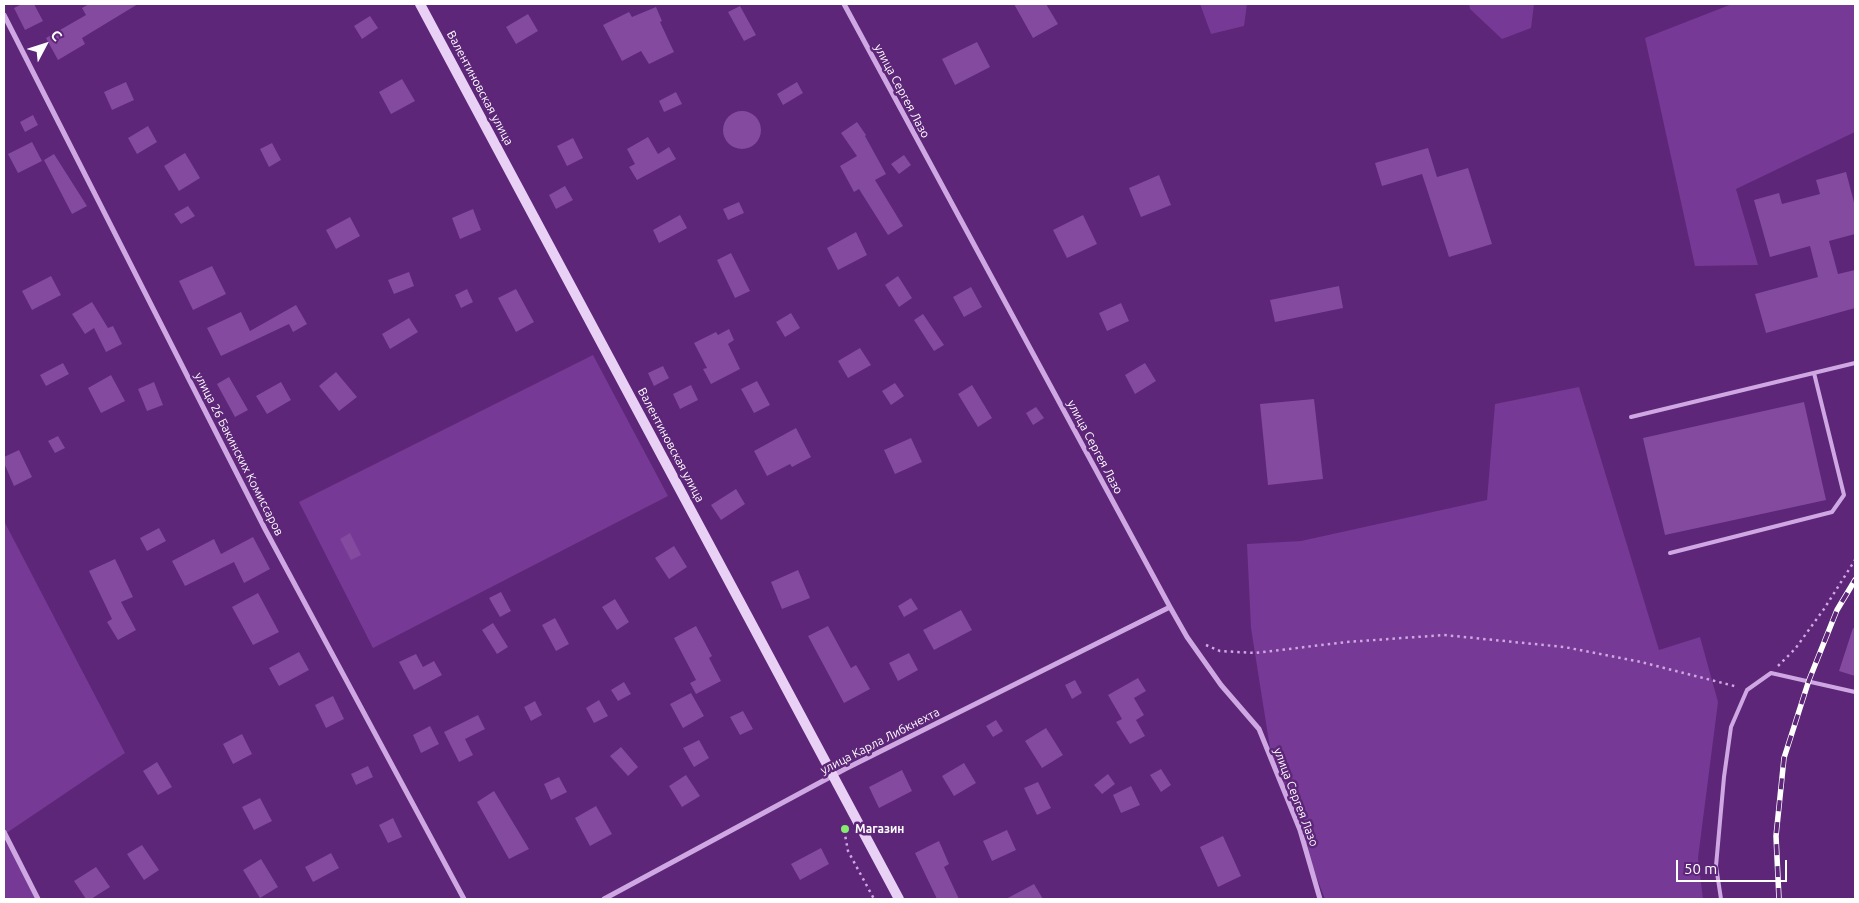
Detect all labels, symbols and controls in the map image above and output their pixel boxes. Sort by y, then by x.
north arrow [20,20,70,70]
text: С [47,27,65,44]
street label: Валентиновская улица [444,28,516,148]
street label: улица Сергея Лазо [871,41,933,141]
street label: улица 26 Бакинских Комиссаров [191,370,287,538]
street label: Валентиновская улица [635,385,707,505]
street label: улица Сергея Лазо [1064,397,1126,497]
street label: улица Карла Либкнехта [818,705,942,777]
street label: улица Сергея Лазо [1271,746,1321,848]
place label: Магазин [855,822,904,836]
marker: Магазин [839,823,851,835]
scale bar [1679,850,1790,882]
text: 50 m [1684,860,1717,877]

